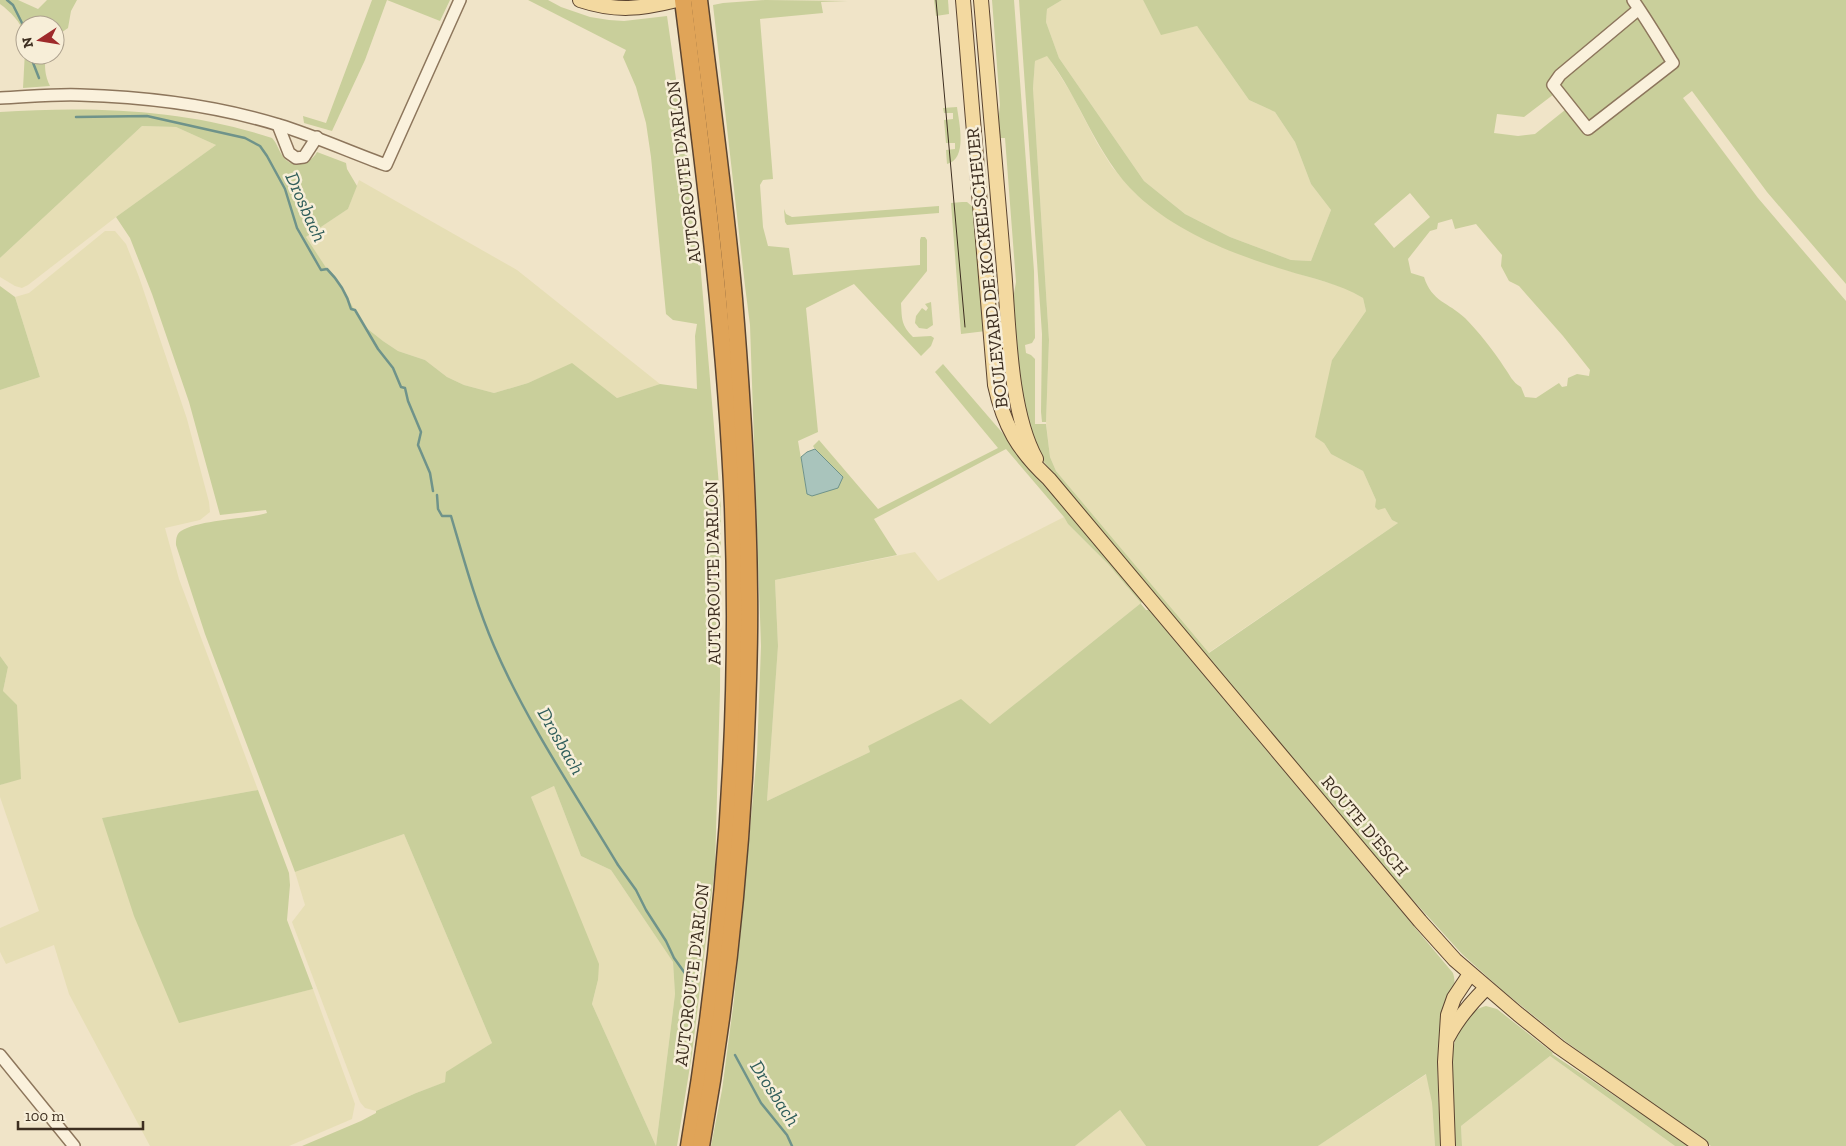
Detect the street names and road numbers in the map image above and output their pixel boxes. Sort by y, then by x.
street label: AUTOROUTE D'ARLON [662,79,706,265]
street label: BOULEVARD DE KOCKELSCHEUER [961,127,1013,409]
street label: AUTOROUTE D'ARLON [700,481,726,665]
street label: ROUTE D'ESCH [1317,771,1413,881]
street label: AUTOROUTE D'ARLON [670,882,714,1068]

